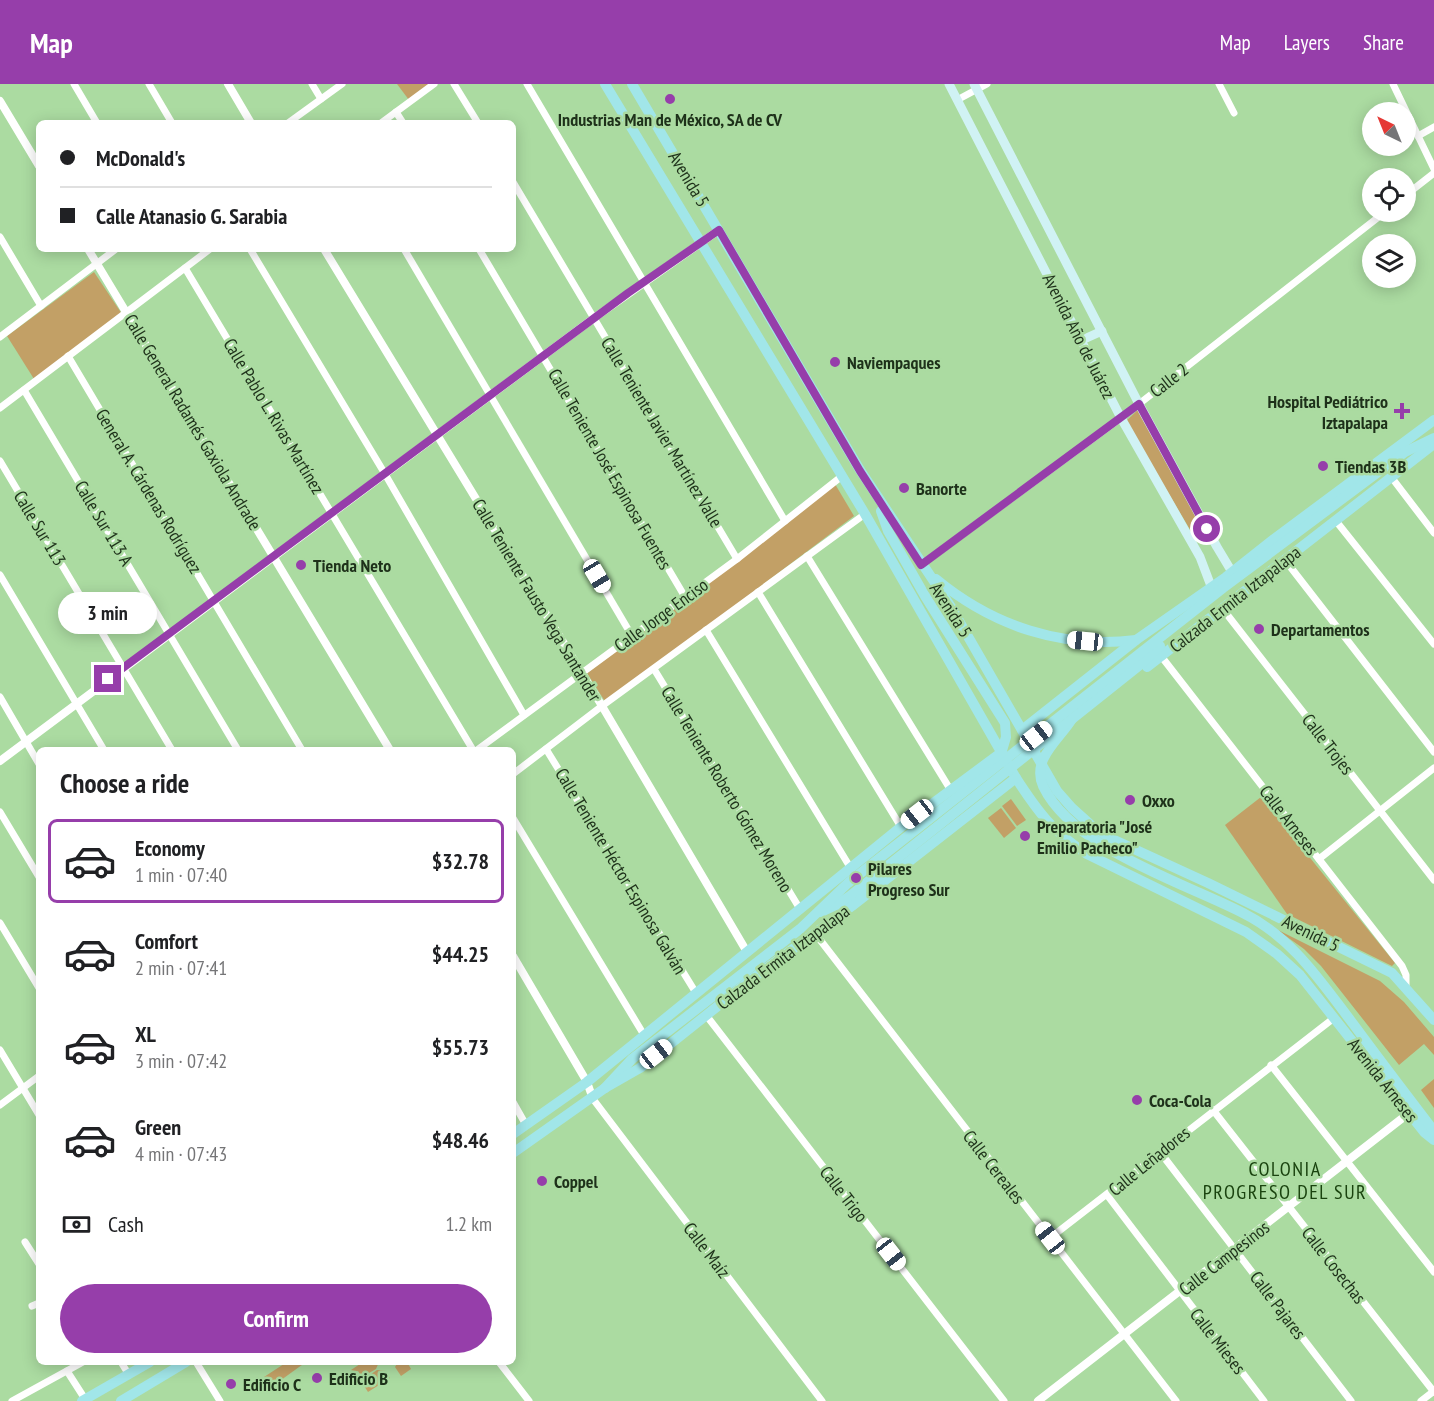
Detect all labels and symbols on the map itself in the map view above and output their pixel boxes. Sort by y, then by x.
marker: Industrias Man de México, SA de CV [663,92,677,106]
north arrow [1362,102,1416,156]
place label: Industrias Man de México, SA de CV [558,108,783,131]
street label: Avenida 5 [663,147,715,211]
street label: Avenida Año de Juárez [1038,269,1120,403]
street label: Calle General Radamés Gaxiola Andrade [119,310,267,534]
street label: Calle Teniente Javier Martínez Valle [596,333,728,531]
street label: Calle Pablo L. Rivas Martínez [218,334,330,498]
place label: Naviempaques [847,351,941,374]
marker: Naviempaques [828,355,842,369]
street label: Calle 2 [1145,358,1193,402]
street label: Calle Teniente José Espinosa Fuentes [543,365,677,573]
place label: Hospital Pediátrico Iztapalapa [1267,390,1388,434]
marker: Hospital Pediátrico Iztapalapa [1393,402,1411,420]
street label: General A. Cárdenas Rodríguez [91,404,207,578]
place label: Tiendas 3B [1335,455,1406,478]
marker: Tiendas 3B [1316,459,1330,473]
street label: Calle Sur 113 A [70,476,139,570]
place label: Banorte [916,477,967,500]
marker: Banorte [897,481,911,495]
street label: Calle Sur 113 [9,486,71,570]
street label: Calle Teniente Fausto Vega Santander [467,495,607,706]
route start [1193,515,1220,542]
street label: Calzada Ermita Iztapalapa [1165,541,1305,657]
place label: Tienda Neto [313,554,391,577]
car [580,556,614,596]
marker: Tienda Neto [294,558,308,572]
street label: Calle Jorge Enciso [609,573,713,657]
street label: Avenida 5 [925,578,977,642]
callout: 3 min [58,592,158,634]
place label: Departamentos [1271,618,1369,641]
marker: Departamentos [1252,622,1266,636]
car [1066,630,1104,652]
route end [94,665,121,692]
street label: Calle Teniente Roberto Gómez Moreno [656,682,798,897]
street label: Calle Trojes [1297,709,1359,779]
car [1016,718,1056,754]
street label: Calle Teniente Héctor Espinosa Galván [550,764,692,978]
street label: Calle Arneses [1254,780,1324,860]
place label: Oxxo [1142,789,1175,812]
marker: Oxxo [1123,793,1137,807]
car [897,796,937,832]
place label: Preparatoria "José Emilio Pacheco" [1037,815,1153,859]
marker: Preparatoria "José Emilio Pacheco" [1018,829,1032,843]
place label: Pilares Progreso Sur [868,857,950,901]
marker: Pilares Progreso Sur [849,871,863,885]
street label: Calzada Ermita Iztapalapa [712,900,854,1014]
street label: Avenida 5 [1279,909,1343,957]
street label: Avenida Arneses [1343,1033,1423,1127]
car [636,1036,676,1072]
place label: Coca-Cola [1149,1089,1211,1112]
marker: Coca-Cola [1130,1093,1144,1107]
street label: Calle Leñadores [1104,1121,1194,1201]
street label: Calle Cereales [958,1126,1030,1208]
district label: COLONIA PROGRESO DEL SUR [1203,1156,1367,1205]
street label: Calle Trigo [815,1161,873,1227]
place label: Coppel [554,1170,599,1193]
marker: Coppel [535,1174,549,1188]
street label: Calle Campesinos [1174,1215,1274,1301]
street label: Calle Maíz [679,1218,735,1282]
car [1032,1218,1068,1258]
street label: Calle Cosechas [1297,1222,1371,1308]
car [873,1234,909,1274]
street label: Calle Pajares [1245,1266,1311,1344]
street label: Calle Mieses [1185,1303,1251,1379]
place label: Edificio B [329,1367,388,1390]
marker: Edificio B [310,1371,324,1385]
place label: Edificio C [243,1373,301,1396]
marker: Edificio C [224,1377,238,1391]

